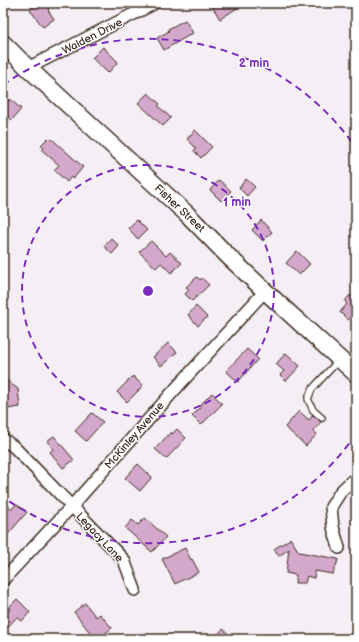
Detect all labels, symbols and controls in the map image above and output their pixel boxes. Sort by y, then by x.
street label: Walden Drive [60,15,125,57]
text: 2 min [239,56,269,71]
street label: Fisher Street [152,182,208,235]
text: 1 min [223,195,251,210]
centre of rings [141,284,155,298]
street label: McKinley Avenue [102,399,167,471]
street label: Legacy Lane [73,510,126,565]

